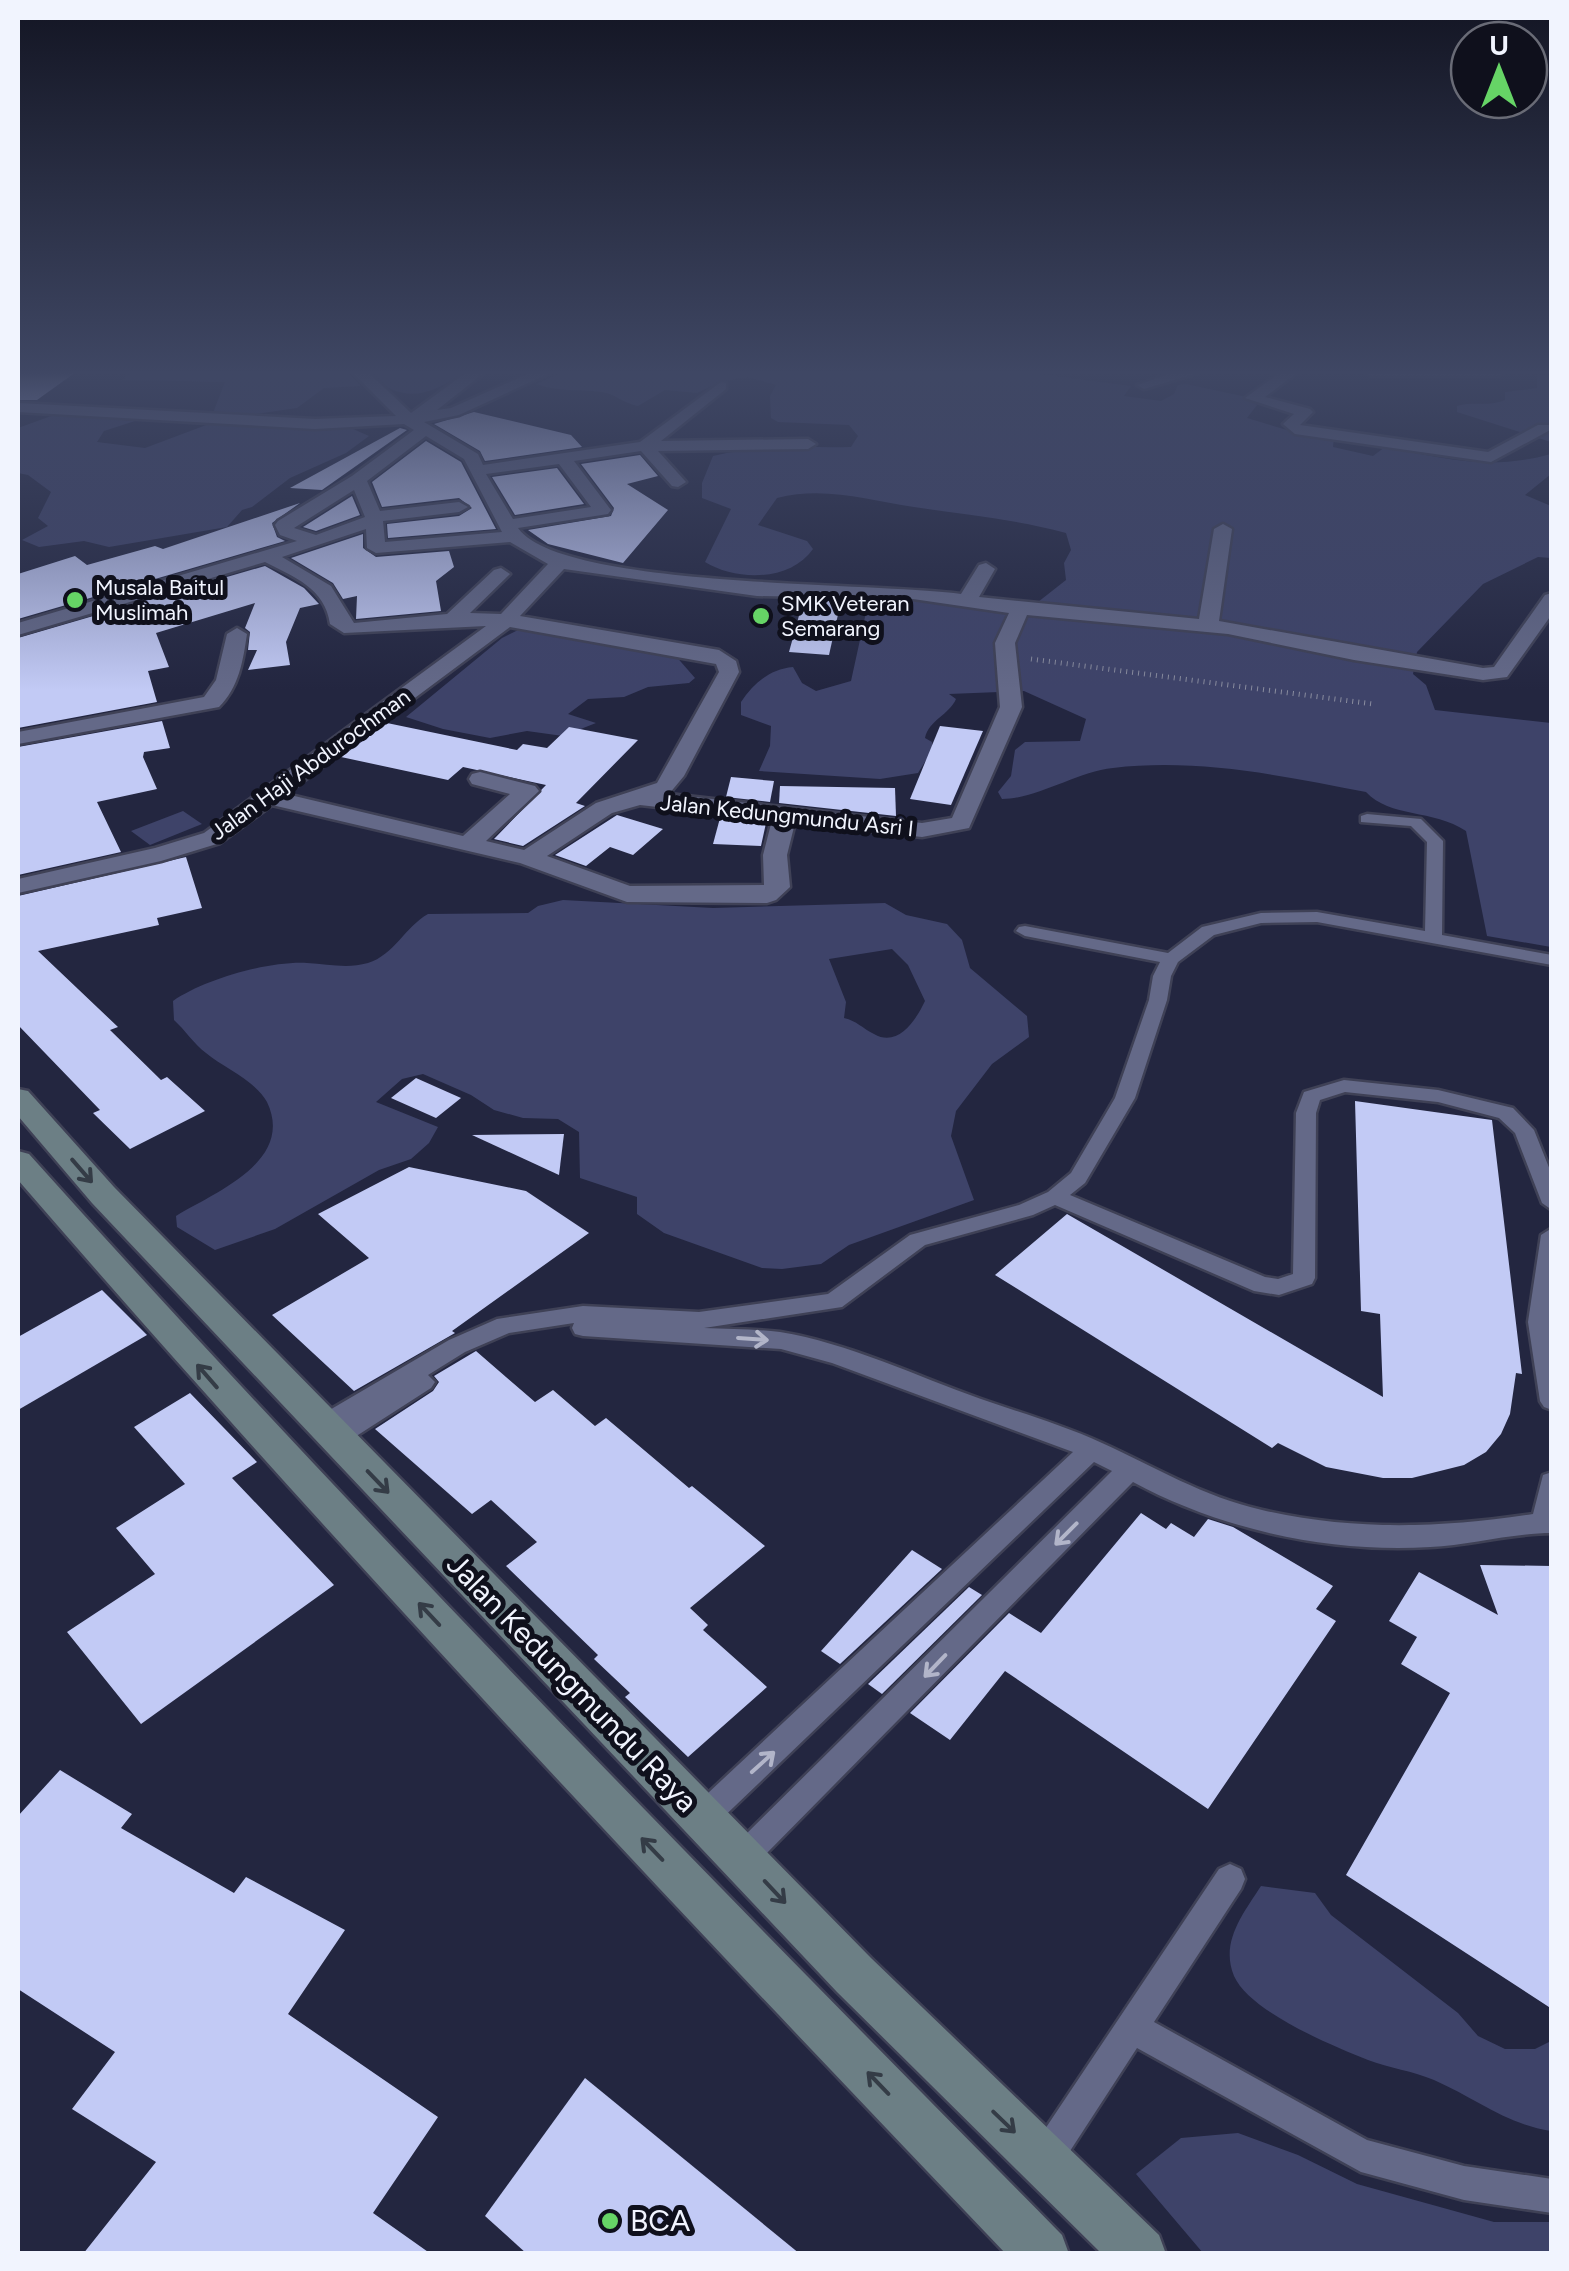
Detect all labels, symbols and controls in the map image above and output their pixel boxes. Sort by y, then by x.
north arrow [1449,20,1549,120]
text: U [1489,28,1509,62]
place label: Musala Baitul Muslimah [95,574,224,626]
marker: Musala Baitul Muslimah [64,589,86,611]
place label: SMK Veteran Semarang [781,590,910,642]
marker: SMK Veteran Semarang [750,605,772,627]
street label: Jalan Haji Abdurochman [205,683,415,846]
street label: Jalan Kedungmundu Asri I [659,789,915,842]
one-way arrow [70,1158,93,1183]
one-way arrow [737,1330,769,1349]
one-way arrow [195,1364,218,1389]
one-way arrow [366,1470,390,1494]
one-way arrow [1054,1521,1078,1545]
street label: Jalan Kedungmundu Raya [439,1546,706,1820]
one-way arrow [417,1602,441,1626]
one-way arrow [923,1654,947,1678]
one-way arrow [750,1751,775,1774]
one-way arrow [640,1838,664,1862]
one-way arrow [763,1879,786,1904]
one-way arrow [866,2072,890,2096]
one-way arrow [992,2110,1016,2134]
place label: BCA [630,2202,691,2239]
marker: BCA [599,2210,621,2232]

